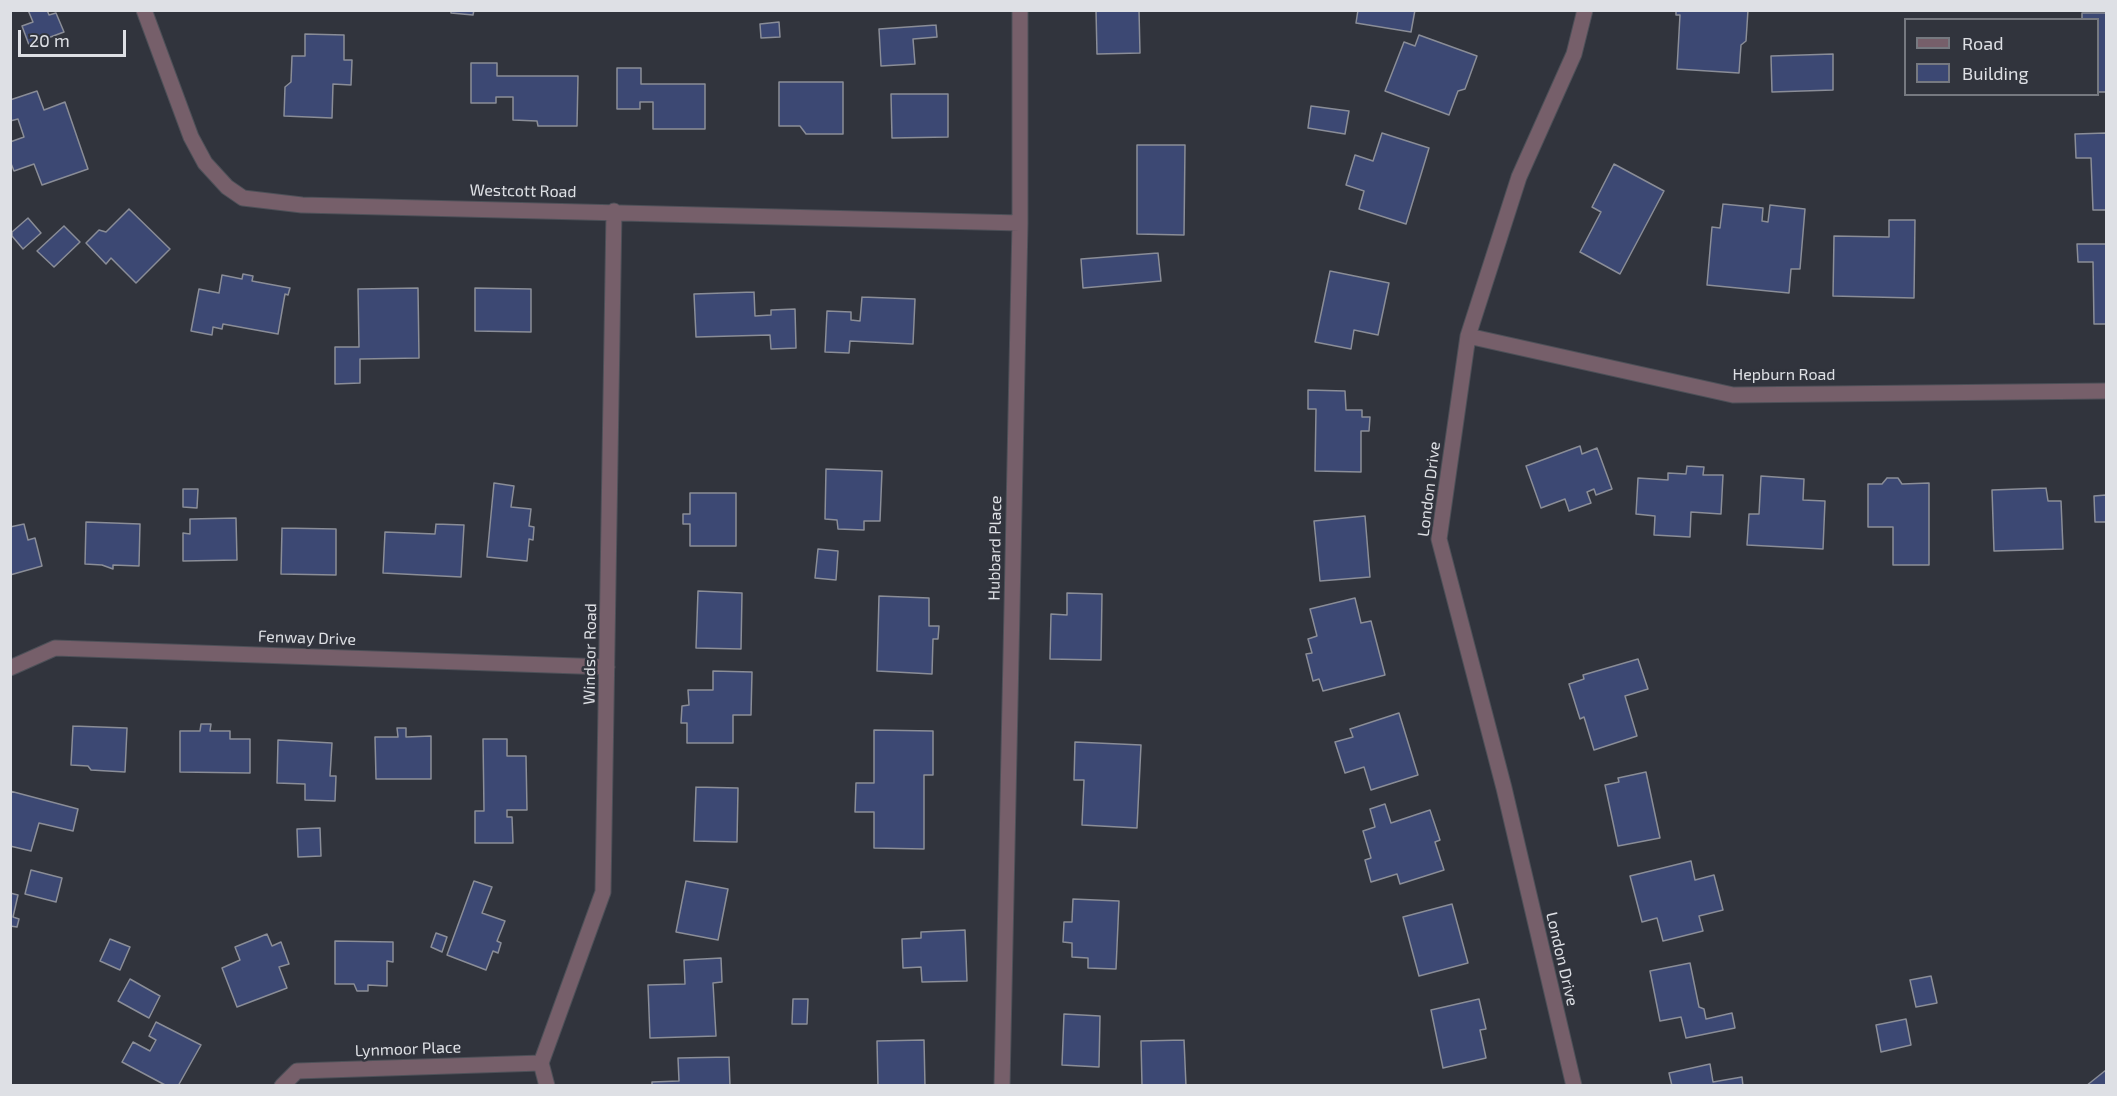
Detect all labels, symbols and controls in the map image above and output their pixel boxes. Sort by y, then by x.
scale bar [21,18,129,56]
legend [1904,18,2099,96]
text: 20 m [29,29,70,51]
text: Road [1962,32,2003,54]
text: Building [1962,62,2029,84]
street label: Westcott Road [469,180,577,202]
street label: Hepburn Road [1733,365,1835,385]
street label: London Drive [1414,440,1444,538]
street label: Hubbard Place [984,495,1006,601]
street label: Windsor Road [580,603,600,705]
street label: Fenway Drive [258,627,356,649]
street label: London Drive [1542,910,1582,1008]
street label: Lynmoor Place [355,1038,461,1060]

